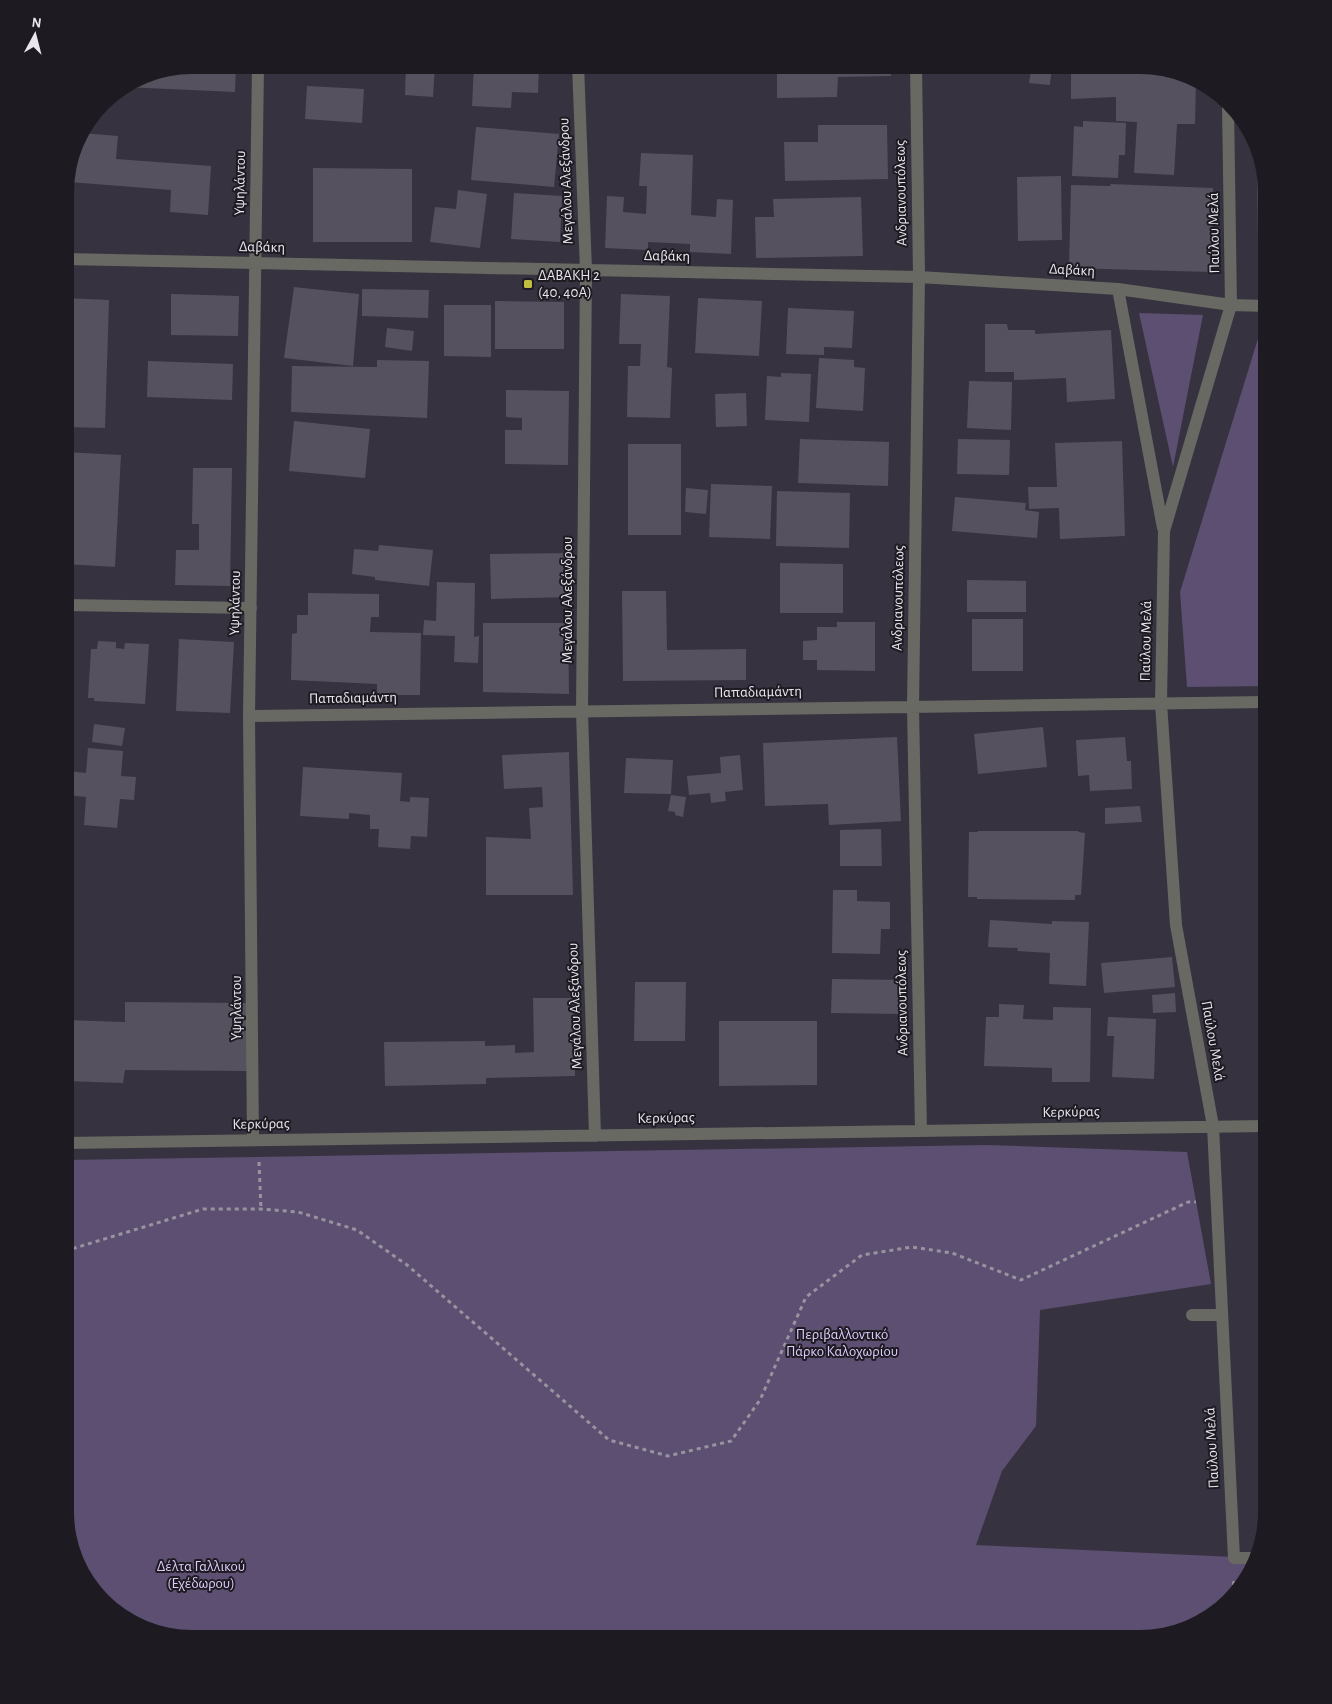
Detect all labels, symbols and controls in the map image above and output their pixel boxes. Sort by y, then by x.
north arrow [10,10,60,60]
text: N [31,16,42,31]
street label: Μεγάλου Αλεξάνδρου [556,117,576,245]
street label: Ανδριανουπόλεως [893,140,909,246]
street label: Υψηλάντου [232,150,248,216]
street label: Παύλου Μελά [1206,192,1222,274]
street label: Δαβάκη [239,239,285,255]
street label: Δαβάκη [644,248,690,264]
street label: Δαβάκη [1049,261,1095,279]
place label: ΔΑΒΑΚΗ 2 (40, 40Α) [538,268,600,300]
marker: ΔΑΒΑΚΗ 2 (40, 40Α) [522,278,534,290]
street label: Μεγάλου Αλεξάνδρου [560,537,575,663]
street label: Ανδριανουπόλεως [890,545,906,651]
street label: Υψηλάντου [227,570,243,636]
street label: Παύλου Μελά [1138,600,1154,682]
street label: Παπαδιαμάντη [714,684,802,700]
street label: Παπαδιαμάντη [309,690,397,706]
street label: Μεγάλου Αλεξάνδρου [565,942,585,1070]
street label: Ανδριανουπόλεως [894,950,910,1056]
street label: Υψηλάντου [229,975,244,1041]
street label: Παύλου Μελά [1199,1000,1227,1082]
street label: Κερκύρας [1042,1104,1100,1120]
street label: Κερκύρας [637,1110,695,1126]
street label: Κερκύρας [232,1116,290,1132]
park label: Περιβαλλοντικό Πάρκο Καλοχωρίου [786,1327,898,1359]
street label: Παύλου Μελά [1202,1407,1222,1489]
park label: Δέλτα Γαλλικού (Εχέδωρου) [157,1559,245,1591]

